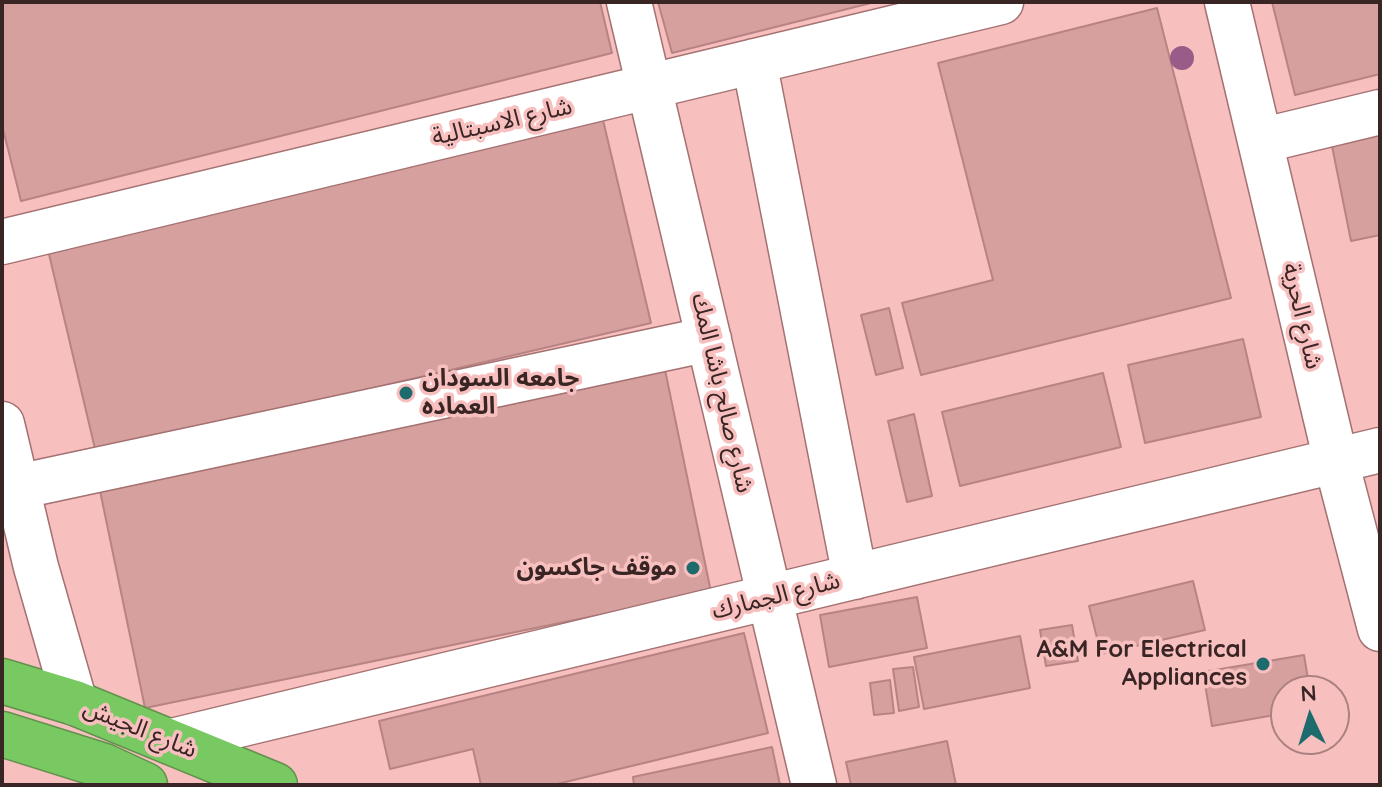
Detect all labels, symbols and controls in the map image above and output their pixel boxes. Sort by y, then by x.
street label: شارع الاسبتالية [429,92,575,152]
street label: شارع الحرية [1276,260,1328,372]
street label: شارع صالح باشا المك [685,290,759,496]
place label: جامعه السودان العماده [422,365,579,421]
marker: جامعه السودان العماده [397,384,415,402]
place label: موقف جاكسون [516,554,677,582]
marker: موقف جاكسون [684,559,702,577]
street label: شارع الجمارك [709,566,843,626]
place label: A&M For Electrical Appliances [1036,636,1247,692]
marker: A&M For Electrical Appliances [1254,655,1272,673]
north arrow [1270,675,1350,755]
text: N [1299,679,1318,708]
street label: شارع الجيش [79,693,201,765]

